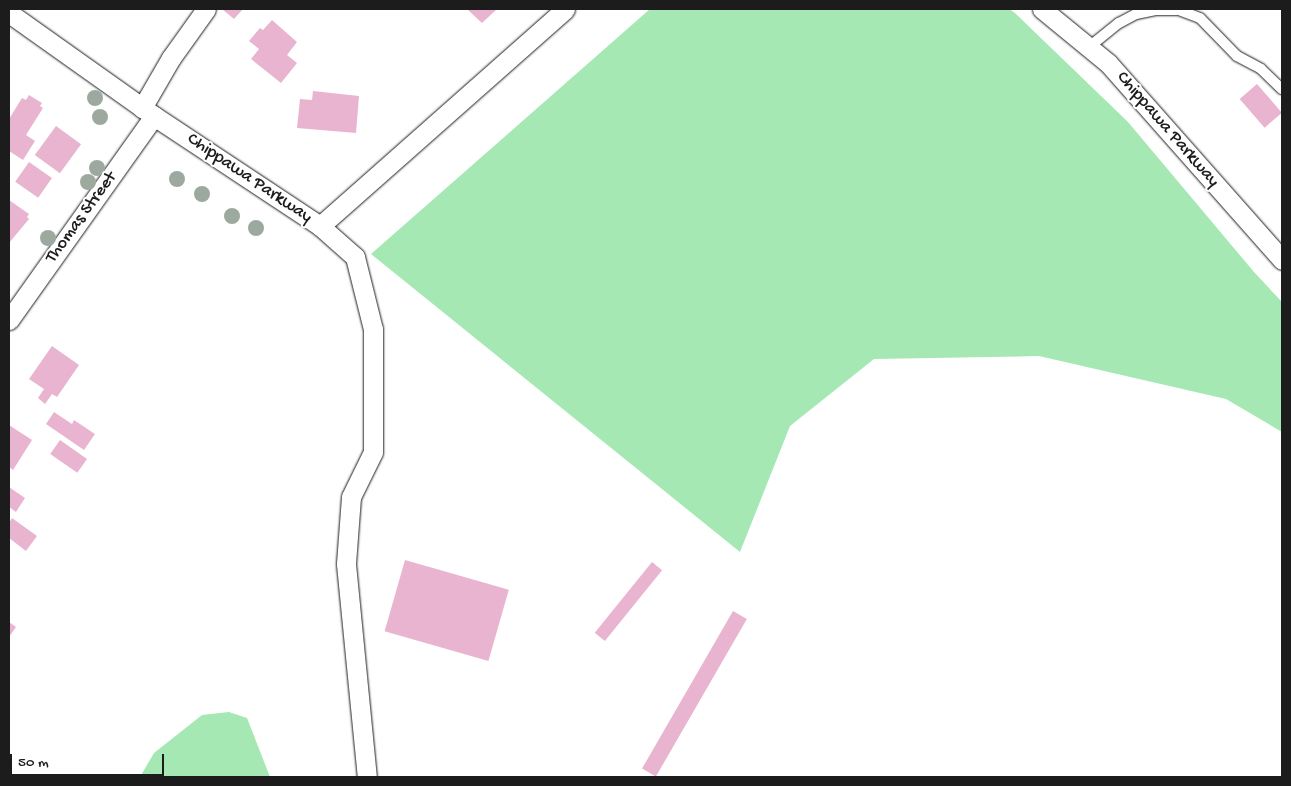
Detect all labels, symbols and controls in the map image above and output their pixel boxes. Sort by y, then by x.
street label: Chippawa Parkway [1111,68,1223,192]
street label: Chippawa Parkway [182,129,316,229]
street label: Thomas Street [42,168,122,268]
scale bar [12,744,166,776]
text: 50 m [18,754,49,772]

